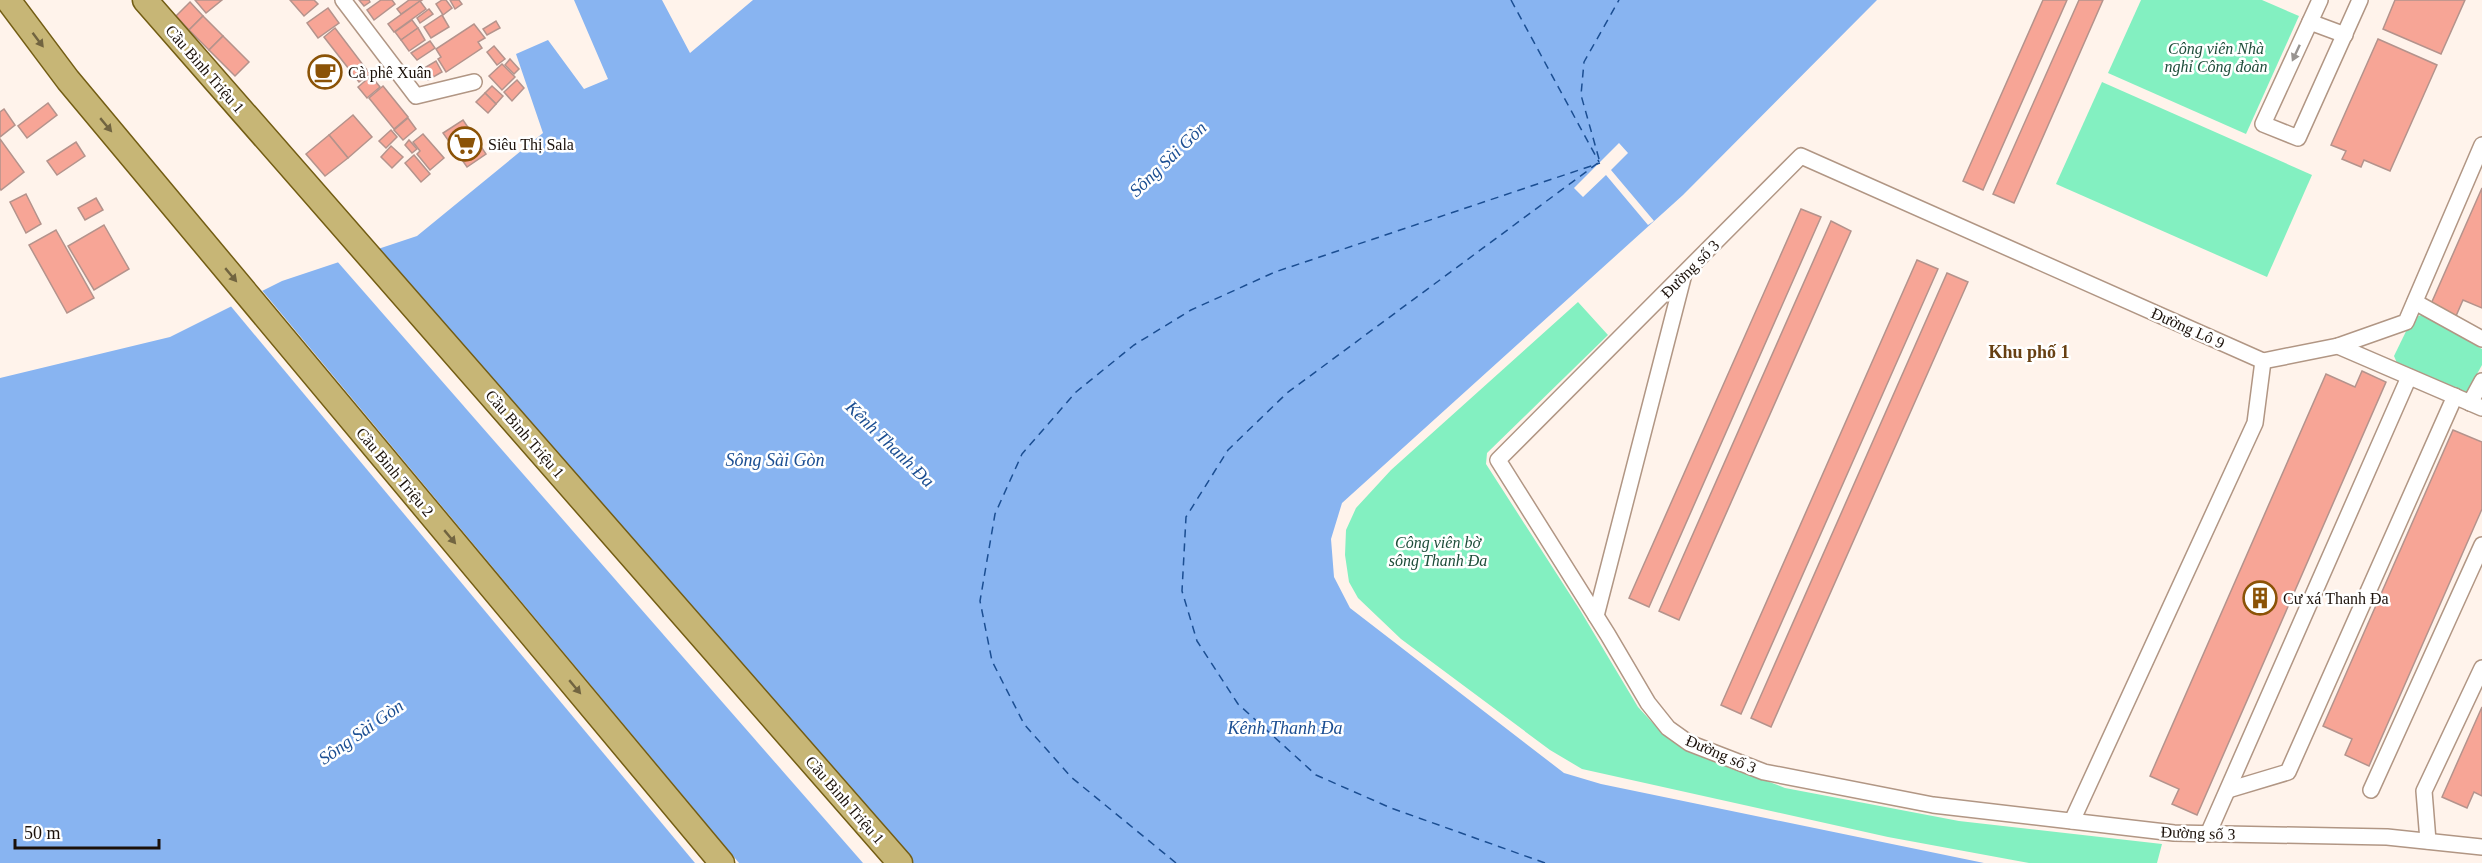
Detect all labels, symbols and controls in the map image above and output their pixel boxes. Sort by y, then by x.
street label: Cầu Bình Triệu 1 [162,22,248,116]
one-way arrow [32,33,44,48]
park label: Công viên Nhà nghỉ Công đoàn [2164,40,2268,76]
one-way arrow [2291,45,2300,62]
cafe icon: Cà phê Xuân [307,54,343,90]
place label: Cà phê Xuân [348,64,432,82]
one-way arrow [99,117,112,133]
water label: Sông Sài Gòn [1125,117,1211,201]
supermarket icon: Siêu Thị Sala [447,126,483,162]
place label: Siêu Thị Sala [488,136,574,153]
street label: Đường số 3 [1658,237,1723,302]
one-way arrow [224,267,237,282]
street label: Đường Lô 9 [2148,304,2227,353]
district label: Khu phố 1 [1988,342,2070,362]
street label: Cầu Bình Triệu 1 [482,387,568,481]
water label: Kênh Thanh Đa [841,396,938,491]
street label: Cầu Bình Triệu 2 [353,424,437,520]
water label: Sông Sài Gòn [726,450,825,470]
one-way arrow [443,529,456,544]
park label: Công viên bờ sông Thanh Đa [1389,534,1487,570]
building icon: Cư xá Thanh Đa [2242,580,2278,616]
place label: Cư xá Thanh Đa [2283,590,2389,607]
one-way arrow [568,679,581,694]
water label: Sông Sài Gòn [315,695,407,769]
water label: Kênh Thanh Đa [1226,718,1343,738]
street label: Đường số 3 [1683,732,1759,777]
street label: Cầu Bình Triệu 1 [802,753,888,847]
scale bar [15,812,159,850]
text: 50 m [24,823,61,843]
street label: Đường số 3 [2160,823,2236,844]

